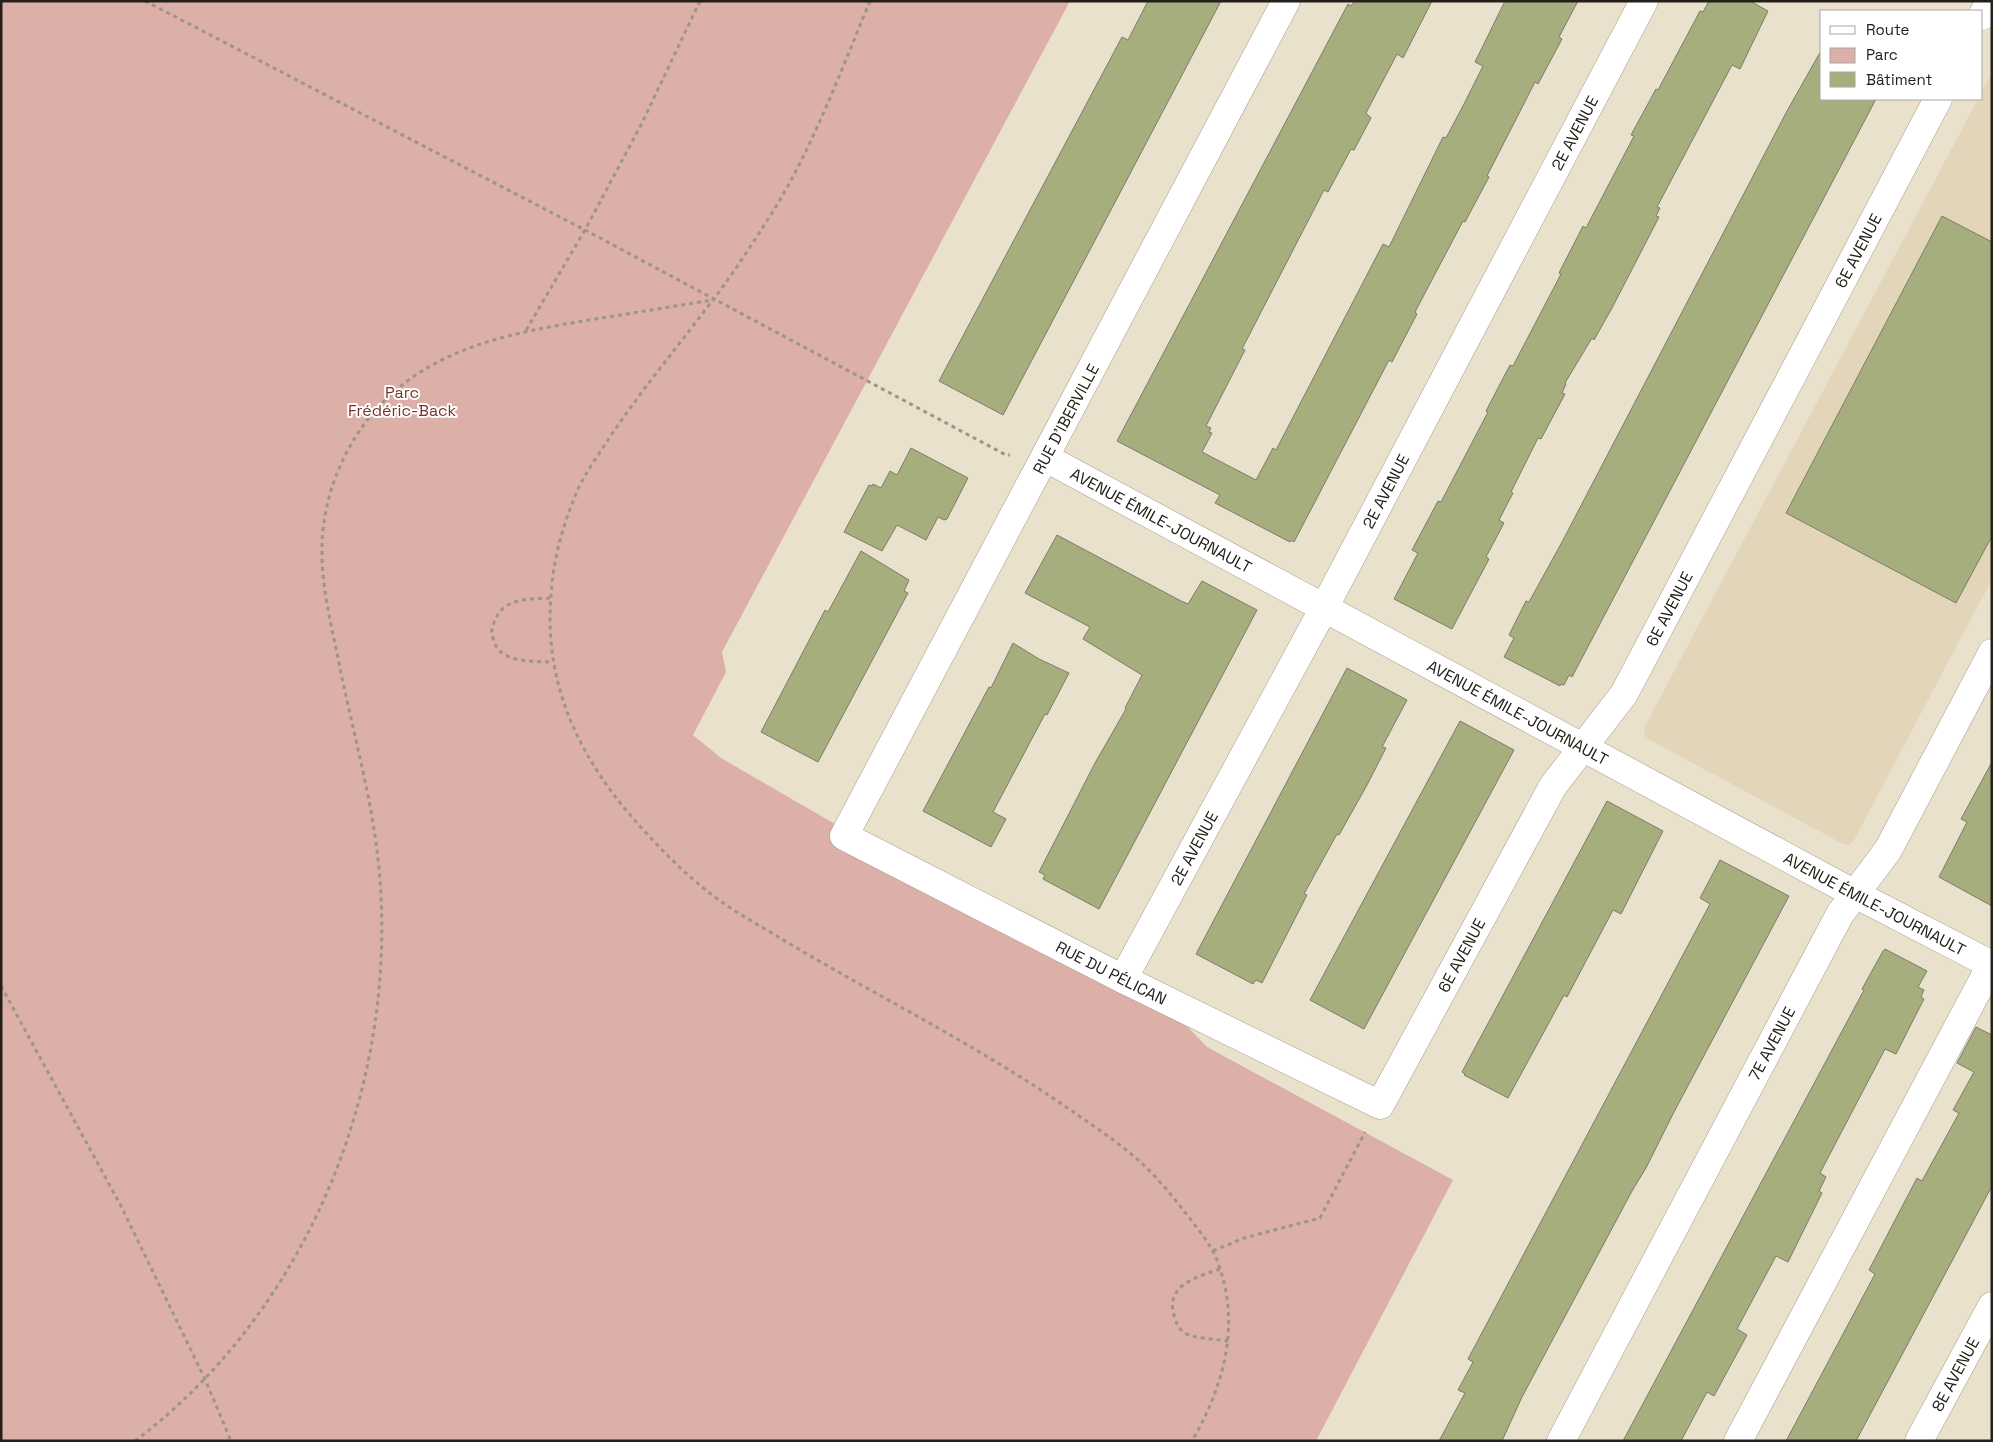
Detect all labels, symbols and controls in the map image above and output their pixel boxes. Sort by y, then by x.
legend [1820,10,1983,100]
text: Route [1866,20,1910,39]
text: Parc [1866,45,1898,64]
text: Bâtiment [1866,70,1932,89]
street label: 2E AVENUE [1546,92,1603,174]
street label: 6E AVENUE [1830,210,1886,291]
street label: RUE D'IBERVILLE [1028,360,1104,478]
park label: Parc Frédéric-Back [348,382,456,421]
street label: 2E AVENUE [1357,450,1414,532]
street label: AVENUE ÉMILE-JOURNAULT [1067,463,1256,578]
street label: 6E AVENUE [1641,568,1697,650]
street label: AVENUE ÉMILE-JOURNAULT [1424,655,1612,770]
street label: 2E AVENUE [1165,807,1223,889]
street label: AVENUE ÉMILE-JOURNAULT [1780,847,1969,960]
street label: 6E AVENUE [1433,914,1490,996]
street label: RUE DU PÉLICAN [1052,936,1170,1009]
street label: 7E AVENUE [1743,1003,1800,1084]
street label: 8E AVENUE [1927,1333,1984,1415]

